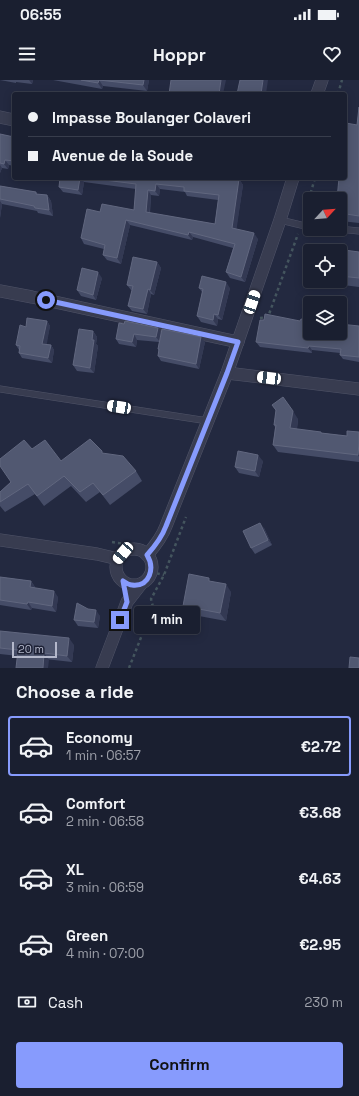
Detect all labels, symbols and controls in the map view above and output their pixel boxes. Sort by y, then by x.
text: 06:55 [20,5,61,24]
icon: menu [16,43,38,65]
text: Hoppr [153,43,206,66]
icon: heart [321,43,343,65]
text: Impasse Boulanger Colaveri [52,108,251,127]
text: Avenue de la Soude [52,146,193,165]
north arrow [303,192,347,236]
map controls [303,192,347,340]
button: locate [303,244,347,288]
car [242,289,262,315]
route start [37,291,55,309]
button: layers [303,296,347,340]
car [256,371,282,385]
car [106,399,132,415]
car [111,540,135,566]
callout: 1 min [134,606,200,634]
route end [111,611,129,629]
text: 1 min [151,611,183,628]
scale bar [12,640,57,659]
text: 20 m [18,642,44,656]
text: Choose a ride [16,680,134,703]
icon: car [18,728,54,764]
text: Economy [66,728,133,747]
text: €2.72 [301,737,341,756]
text: 1 min · 06:57 [66,747,141,764]
icon: car [18,794,54,830]
text: Comfort [66,794,126,813]
text: €3.68 [299,803,341,822]
text: 2 min · 06:58 [66,813,144,830]
icon: car [18,860,54,896]
text: XL [66,860,84,879]
text: €4.63 [299,869,341,888]
text: 3 min · 06:59 [66,879,144,896]
icon: car [18,926,54,962]
text: Green [66,926,108,945]
text: €2.95 [299,935,341,954]
text: 4 min · 07:00 [66,945,144,962]
icon: cash [16,991,38,1013]
text: Cash [48,993,83,1012]
text: 230 m [305,994,343,1011]
button: Confirm [16,1042,343,1088]

